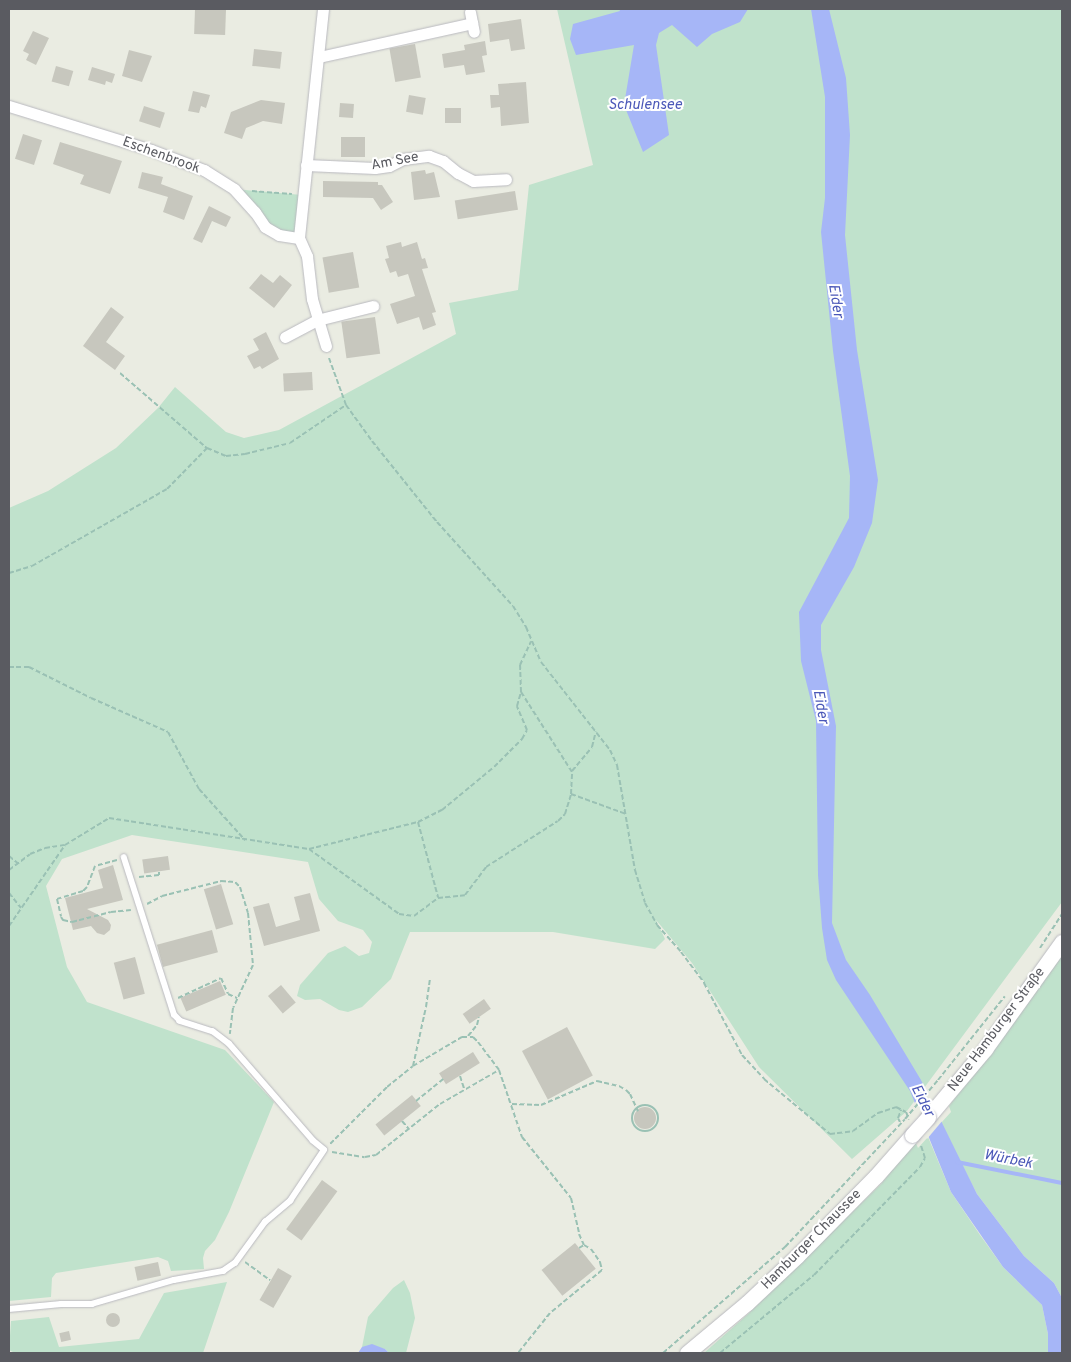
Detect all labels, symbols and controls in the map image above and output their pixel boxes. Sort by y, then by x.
water label: Schulensee [608,97,682,115]
street label: Eschenbrook [120,134,202,178]
street label: Am See [370,149,420,175]
water label: Eider [823,283,847,319]
water label: Eider [808,689,832,725]
street label: Neue Hamburger Straße [945,965,1049,1095]
water label: Eider [906,1082,938,1120]
water label: Würbek [982,1146,1034,1174]
street label: Hamburger Chaussee [759,1187,865,1293]

